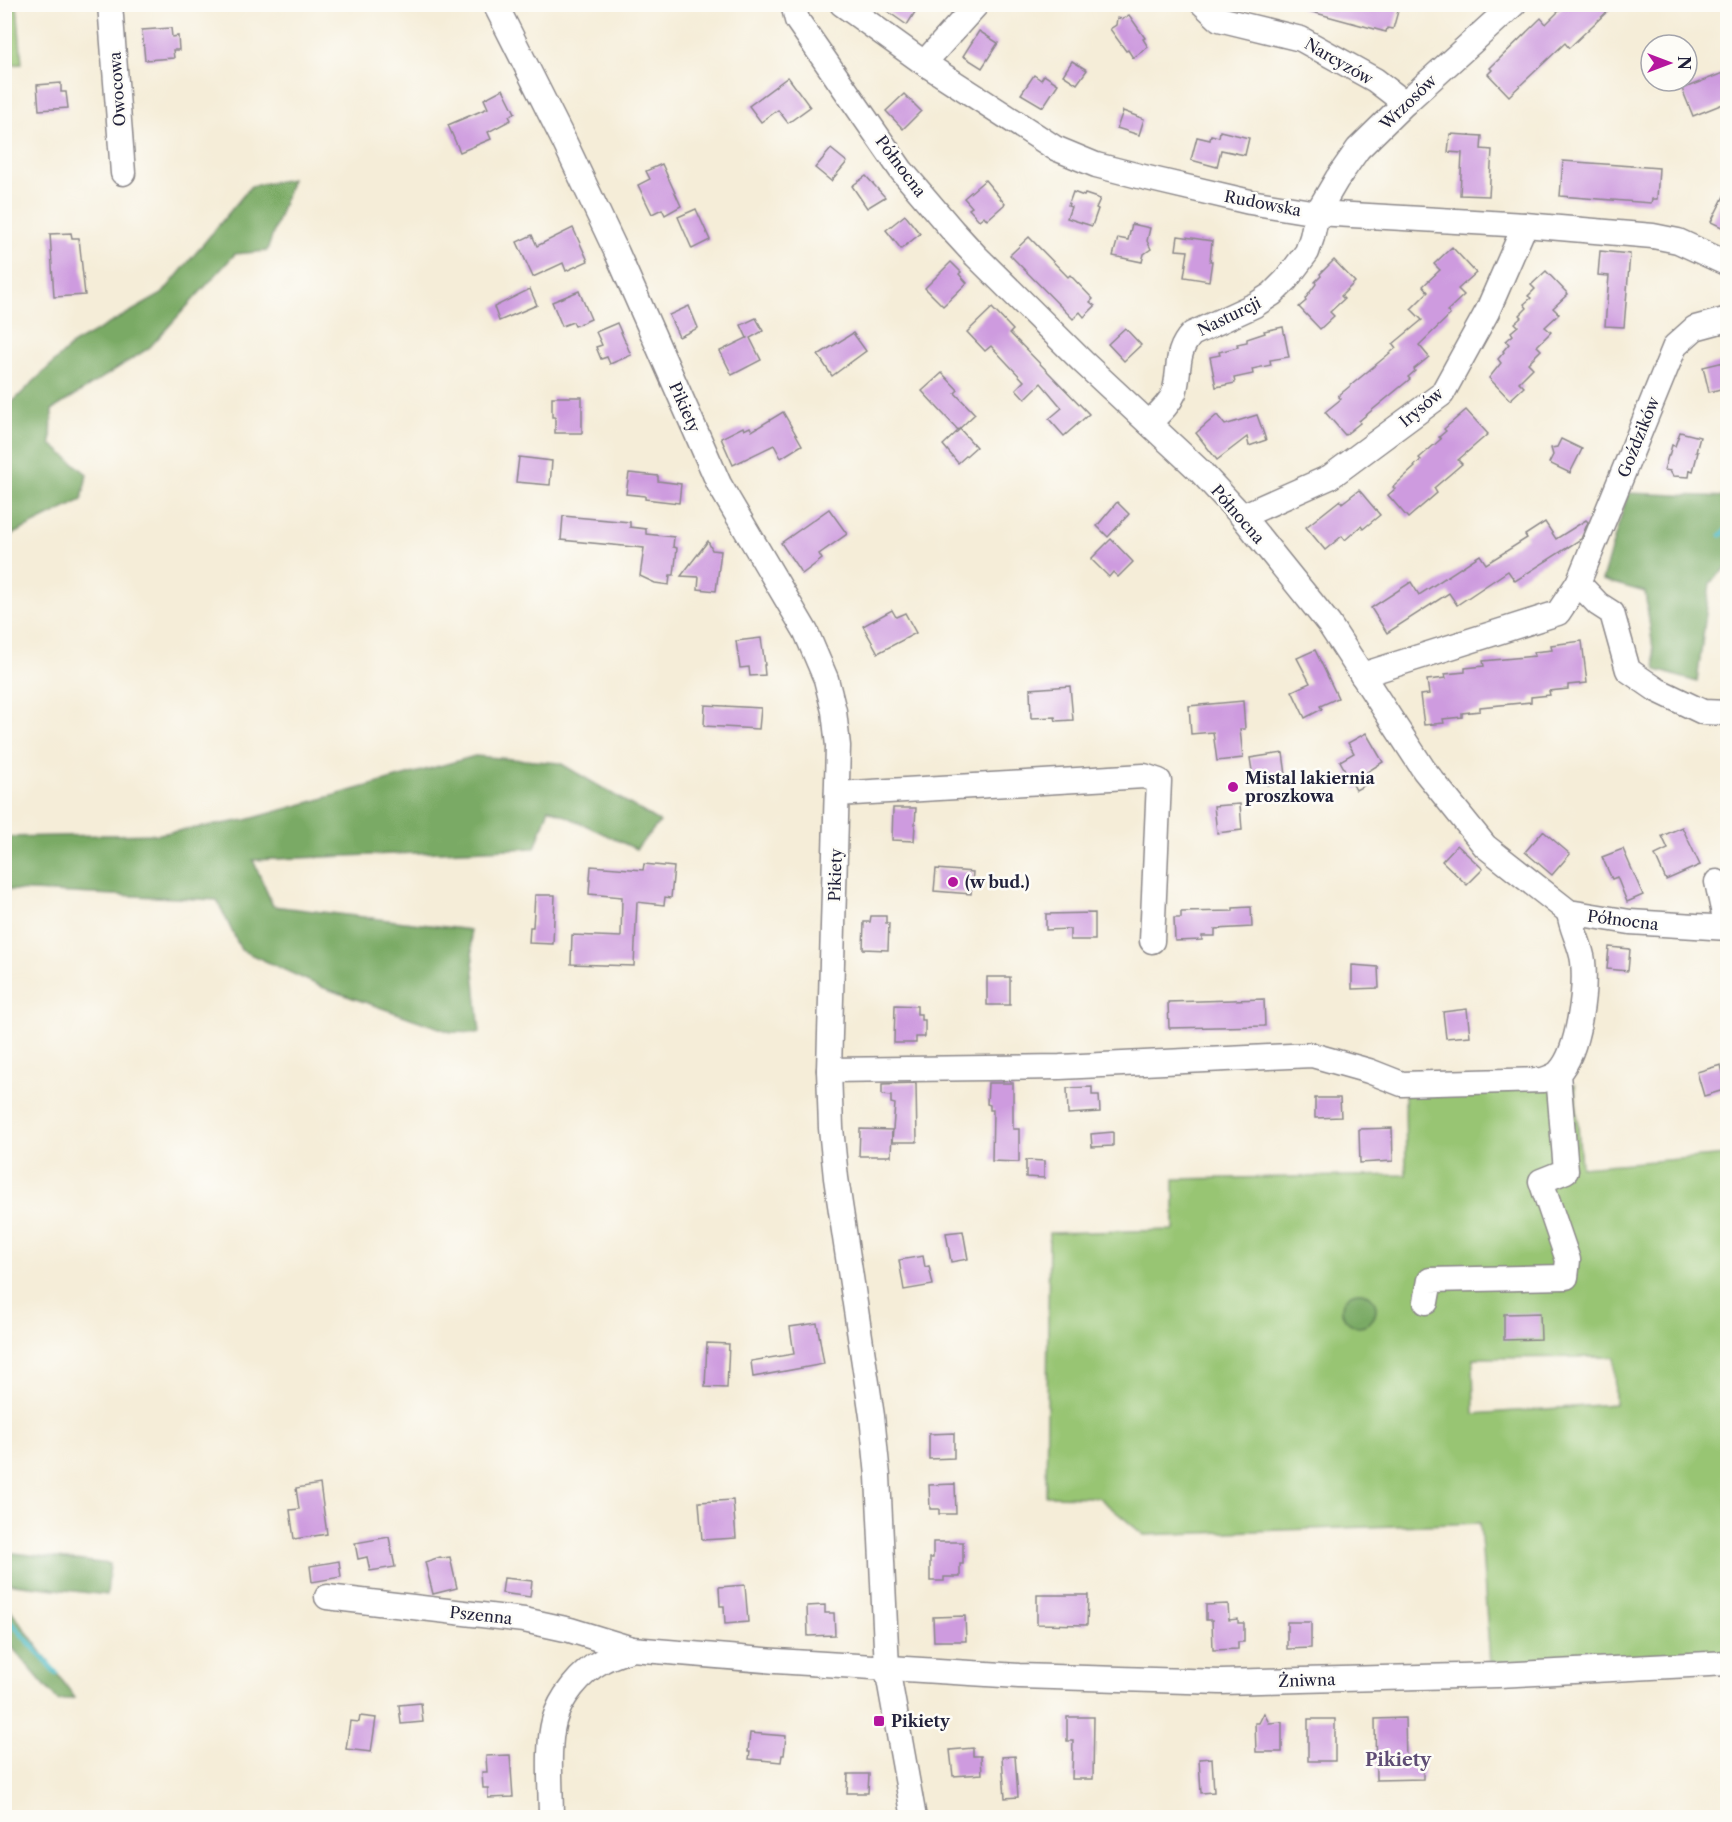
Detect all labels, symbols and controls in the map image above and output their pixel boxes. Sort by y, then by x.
street label: Narcyzów [1301,33,1377,89]
north arrow [1639,33,1699,93]
street label: Owocowa [104,50,130,127]
text: N [1674,56,1694,70]
street label: Wrzosów [1375,70,1441,134]
street label: Północna [871,131,931,201]
street label: Rudowska [1223,186,1304,220]
street label: Nasturcji [1194,292,1264,340]
street label: Pikiety [665,379,705,436]
street label: Irysów [1395,382,1448,431]
street label: Goździków [1613,393,1663,480]
street label: Północna [1207,480,1269,548]
place label: Mistal lakiernia proszkowa [1245,768,1376,806]
marker: Mistal lakiernia proszkowa [1226,780,1240,794]
street label: Pikiety [824,847,846,902]
place label: (w bud.) [965,872,1030,892]
marker: (w bud.) [946,875,960,889]
street label: Północna [1586,906,1660,934]
street label: Pszenna [449,1602,514,1628]
street label: Żniwna [1278,1669,1336,1691]
place label: Pikiety [891,1711,951,1731]
marker: Pikiety [872,1714,886,1728]
district label: Pikiety [1365,1749,1432,1771]

